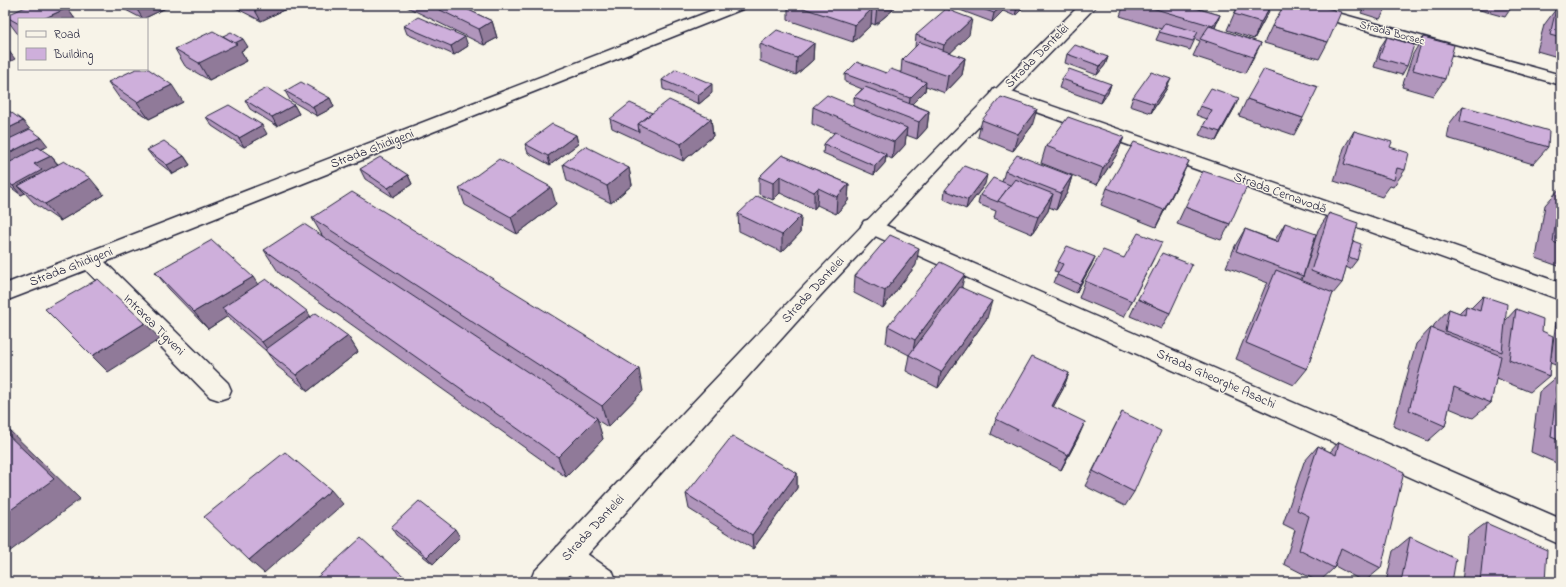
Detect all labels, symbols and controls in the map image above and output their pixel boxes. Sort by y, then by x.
street label: Strada Borsec [1358,17,1426,49]
legend [18,18,148,70]
street label: Strada Dantelei [1000,19,1074,93]
text: Road [54,26,80,44]
text: Building [53,46,93,65]
street label: Strada Ghidigeni [327,124,417,175]
street label: Strada Cernavodă [1231,167,1329,219]
street label: Strada Ghidigeni [26,242,116,293]
street label: Strada Dantelei [777,252,849,328]
street label: Intrarea Tigveni [118,290,189,361]
street label: Strada Gheorghe Asachi [1153,344,1279,415]
street label: Strada Dantelei [557,490,629,566]

